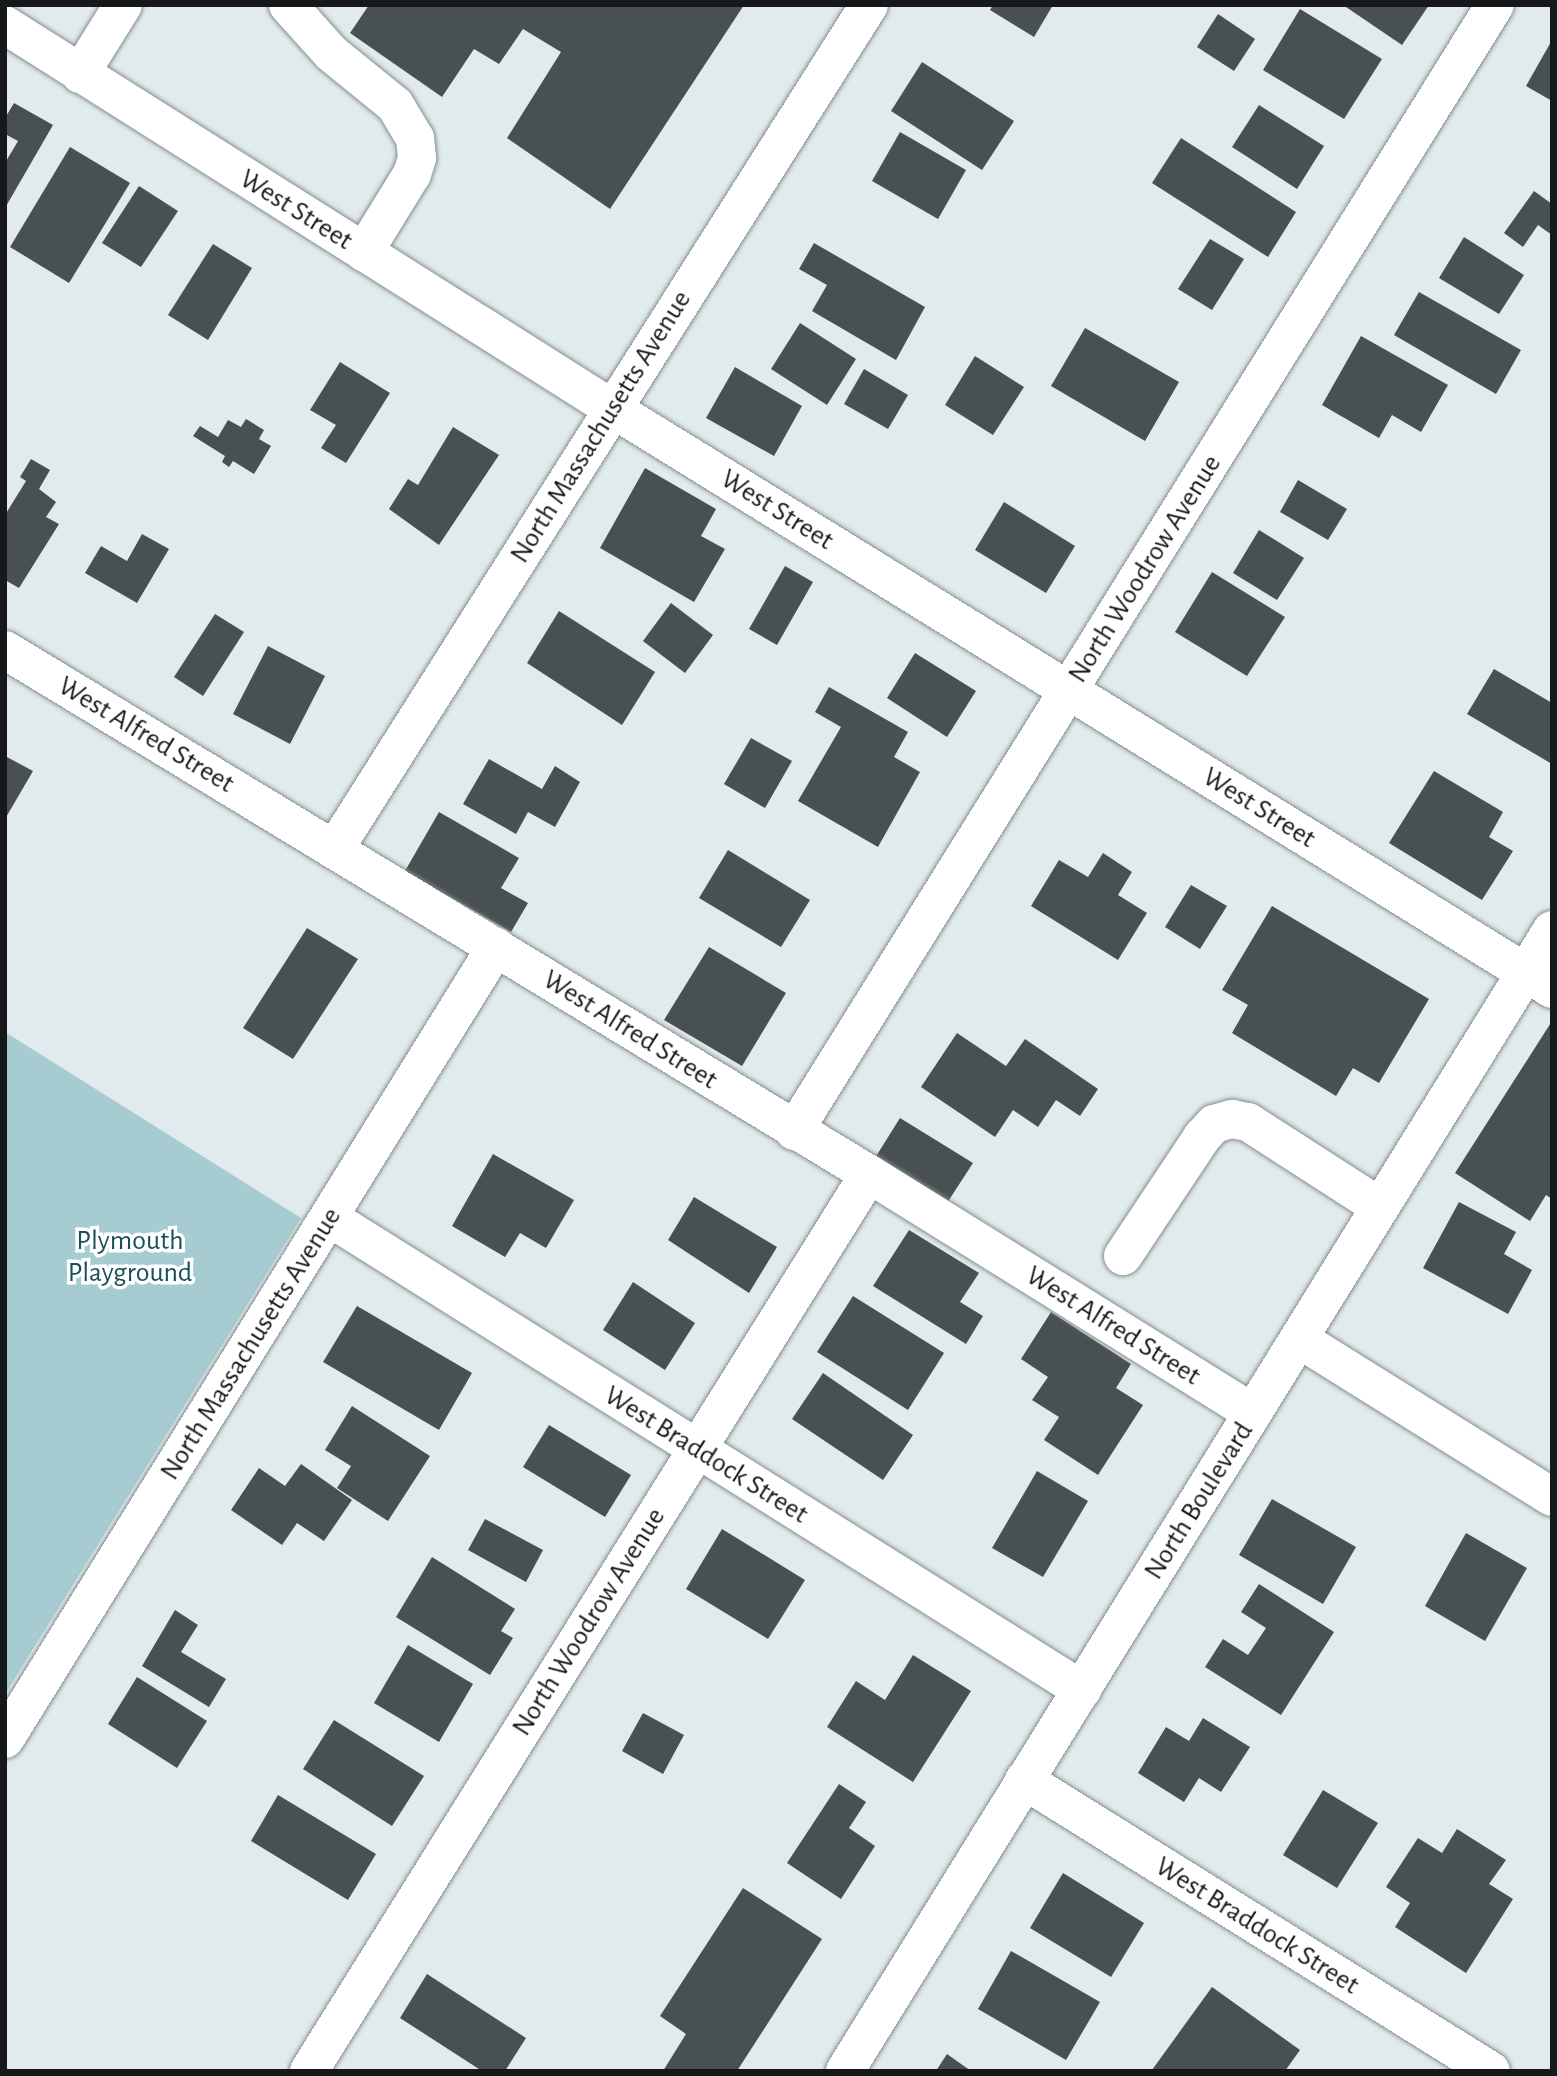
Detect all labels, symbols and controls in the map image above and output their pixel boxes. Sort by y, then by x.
street label: West Street [233,162,359,258]
street label: North Massachusetts Avenue [503,285,699,569]
street label: North Woodrow Avenue [1061,449,1229,689]
street label: West Street [714,462,840,558]
street label: West Alfred Street [52,669,240,801]
street label: West Street [1196,760,1322,856]
street label: West Alfred Street [537,963,723,1097]
street label: North Massachusetts Avenue [153,1202,349,1486]
park label: Plymouth Playground [68,1224,192,1290]
street label: West Alfred Street [1020,1259,1206,1393]
street label: West Braddock Street [598,1379,814,1531]
street label: North Boulevard [1137,1416,1261,1586]
street label: North Woodrow Avenue [505,1502,673,1742]
street label: West Braddock Street [1149,1850,1365,2002]

